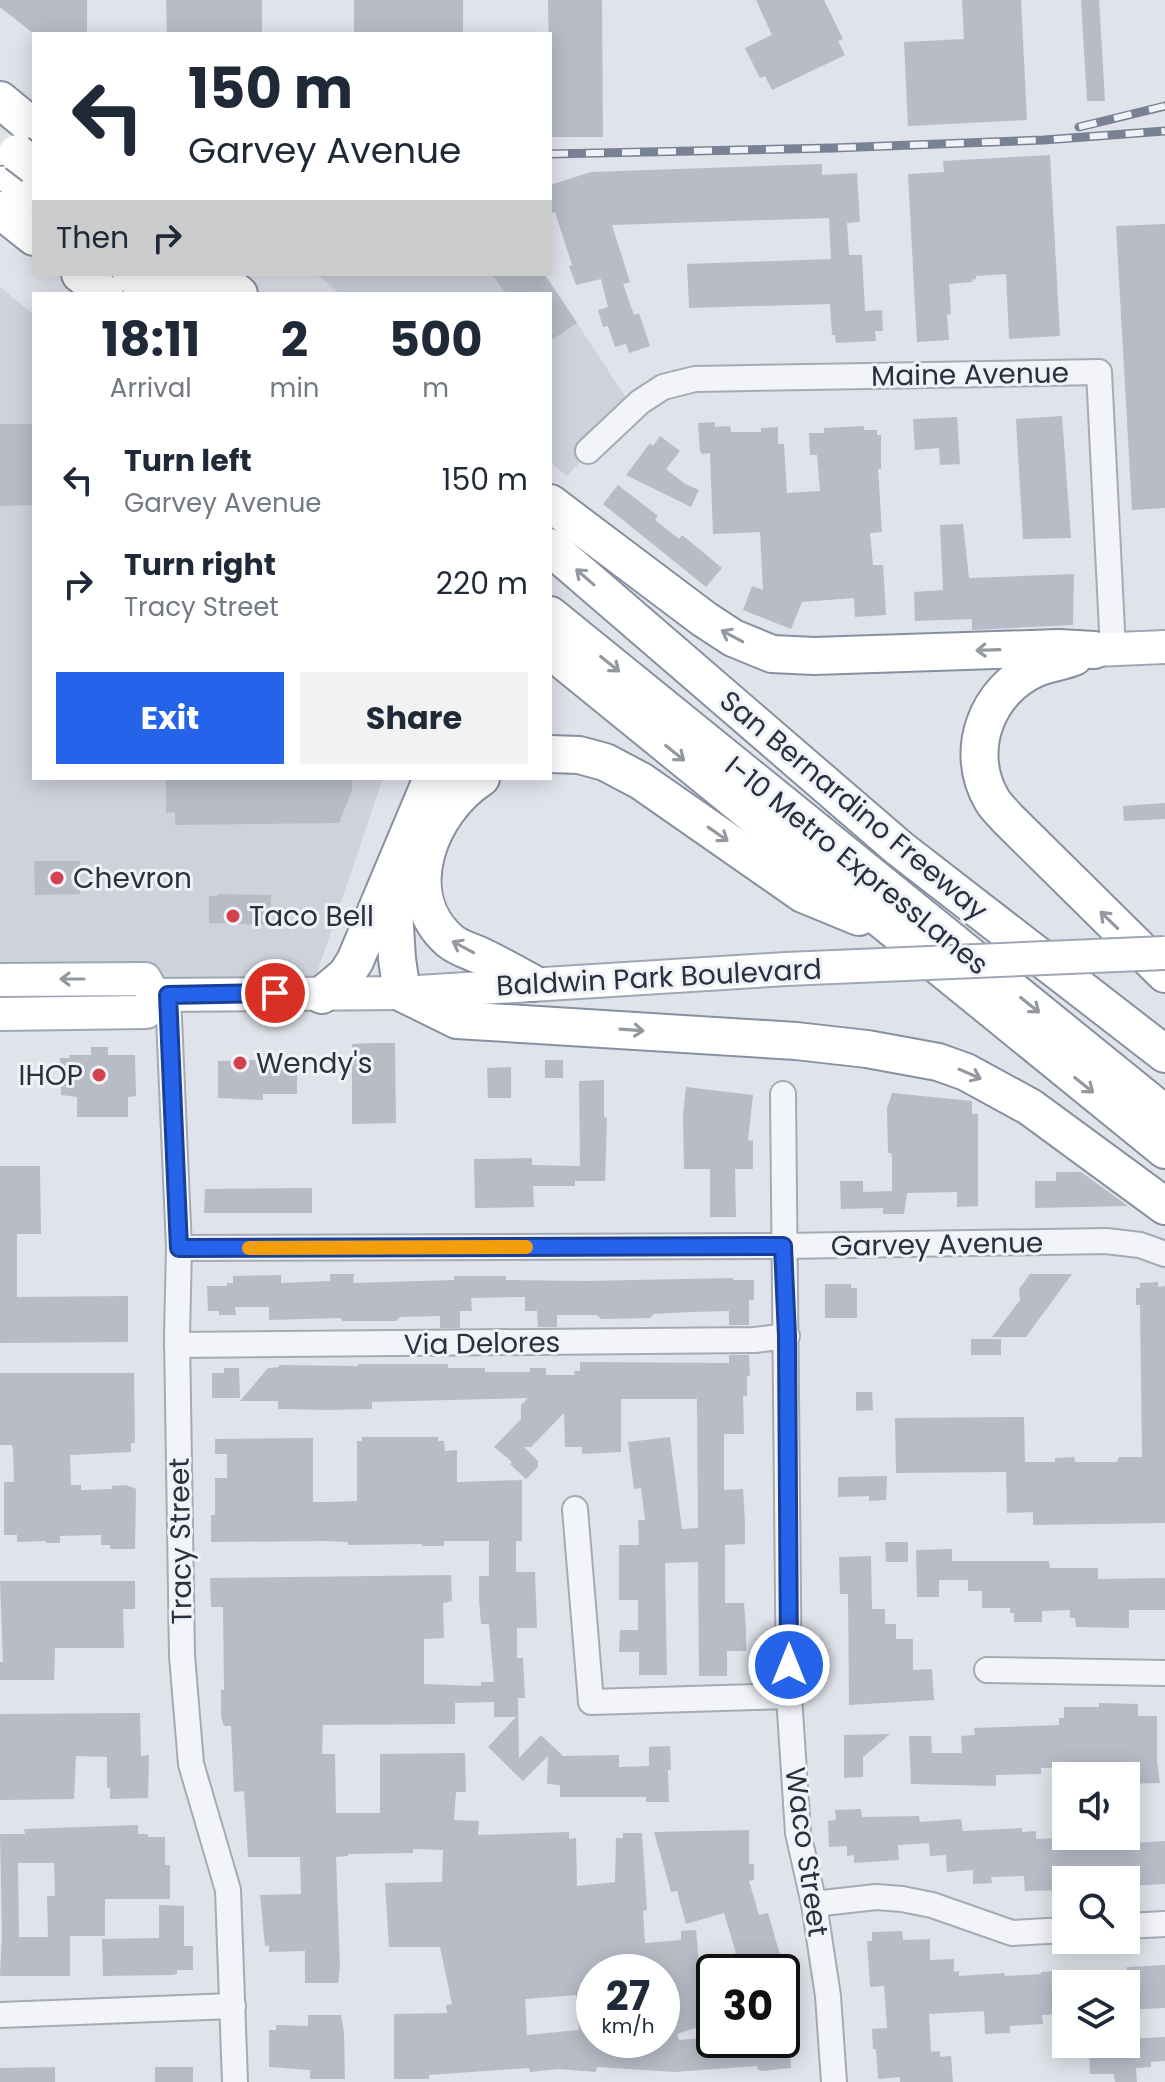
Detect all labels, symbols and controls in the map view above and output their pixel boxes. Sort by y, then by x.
text: 150 m [188,49,353,128]
icon: left [56,64,160,168]
text: Garvey Avenue [188,125,461,176]
text: Then [56,216,129,259]
icon: right [145,216,189,260]
text: 18:11 [101,306,200,373]
text: 2 [281,306,308,373]
text: 500 [389,306,483,373]
street label: Maine Avenue [871,353,1069,396]
text: Arrival [110,370,192,406]
text: min [270,370,319,406]
text: m [422,370,449,406]
text: Turn left [124,439,252,482]
icon: left [56,458,100,502]
text: 150 m [442,458,528,501]
text: Garvey Avenue [124,485,321,521]
text: Turn right [124,543,276,586]
icon: right [56,562,100,606]
text: 220 m [436,562,528,605]
one-way arrow [576,568,596,586]
text: Tracy Street [124,589,279,625]
one-way arrow [721,628,745,643]
one-way arrow [975,643,1002,658]
one-way arrow [600,655,621,673]
button: Exit [56,672,284,764]
button: Share [300,672,528,764]
street label: San Bernardino Freeway [711,681,996,929]
one-way arrow [665,744,685,762]
street label: I-10 Metro ExpressLanes [717,747,997,984]
one-way arrow [706,826,728,842]
place label: Chevron [73,859,192,898]
marker: Chevron [48,869,66,887]
place label: Taco Bell [249,897,374,936]
marker: Taco Bell [224,907,242,925]
one-way arrow [1100,911,1119,930]
one-way arrow [452,939,475,955]
street label: Baldwin Park Boulevard [495,949,823,1006]
pin [241,959,309,1027]
one-way arrow [59,971,86,987]
icon: arrive [253,971,297,1015]
one-way arrow [1019,996,1040,1014]
one-way arrow [618,1023,645,1038]
place label: Wendy's [256,1044,372,1083]
marker: Wendy's [231,1054,249,1072]
place label: IHOP [19,1056,83,1095]
marker: IHOP [90,1066,108,1084]
one-way arrow [957,1068,982,1083]
one-way arrow [1073,1076,1094,1094]
street label: Garvey Avenue [830,1223,1044,1266]
street label: Via Delores [403,1323,561,1364]
street label: Tracy Street [160,1457,201,1625]
position arrow [747,1623,831,1707]
map controls [1052,1762,1140,2058]
button: sound [1052,1762,1140,1850]
street label: Waco Street [775,1765,838,1939]
button: search [1052,1866,1140,1954]
speed limit sign: 30 [696,1954,800,2058]
text: 27 [606,1968,650,2024]
button: layers [1052,1970,1140,2058]
text: km/h [601,2012,655,2040]

